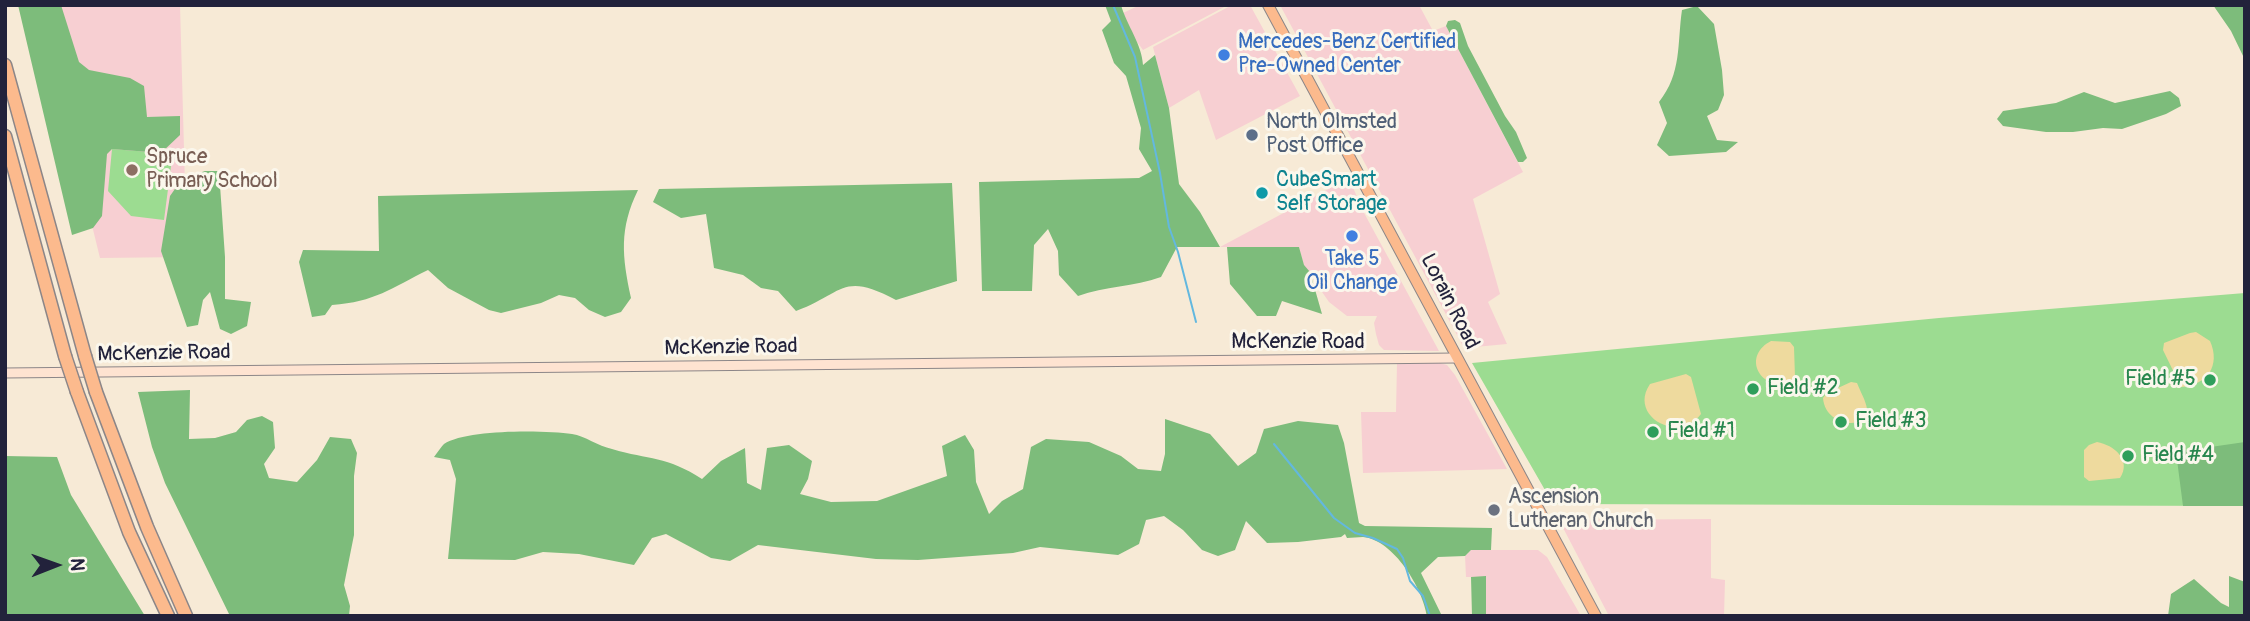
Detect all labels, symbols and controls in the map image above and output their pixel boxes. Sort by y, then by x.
place label: Mercedes-Benz Certified Pre-Owned Center [1238,30,1456,80]
marker: Mercedes-Benz Certified Pre-Owned Center [1216,47,1232,63]
place label: North Olmsted Post Office [1266,110,1397,160]
marker: North Olmsted Post Office [1244,127,1260,143]
place label: Spruce Primary School [146,145,278,195]
marker: Spruce Primary School [124,162,140,178]
place label: CubeSmart Self Storage [1276,168,1387,218]
marker: CubeSmart Self Storage [1254,185,1270,201]
marker: Take 5 Oil Change [1344,228,1360,244]
place label: Take 5 Oil Change [1306,247,1398,297]
street label: Lorain Road [1414,250,1484,354]
street label: McKenzie Road [1231,330,1365,356]
street label: McKenzie Road [664,334,798,362]
street label: McKenzie Road [97,340,231,368]
place label: Field #5 [2125,367,2196,393]
marker: Field #5 [2202,372,2218,388]
place label: Field #2 [1767,376,1838,402]
marker: Field #2 [1745,381,1761,397]
place label: Field #3 [1855,409,1926,435]
marker: Field #3 [1833,414,1849,430]
place label: Field #1 [1667,419,1735,445]
marker: Field #1 [1645,424,1661,440]
place label: Field #4 [2142,443,2214,469]
marker: Field #4 [2120,448,2136,464]
place label: Ascension Lutheran Church [1508,485,1654,535]
marker: Ascension Lutheran Church [1486,502,1502,518]
north arrow [21,530,91,600]
text: N [65,558,89,571]

